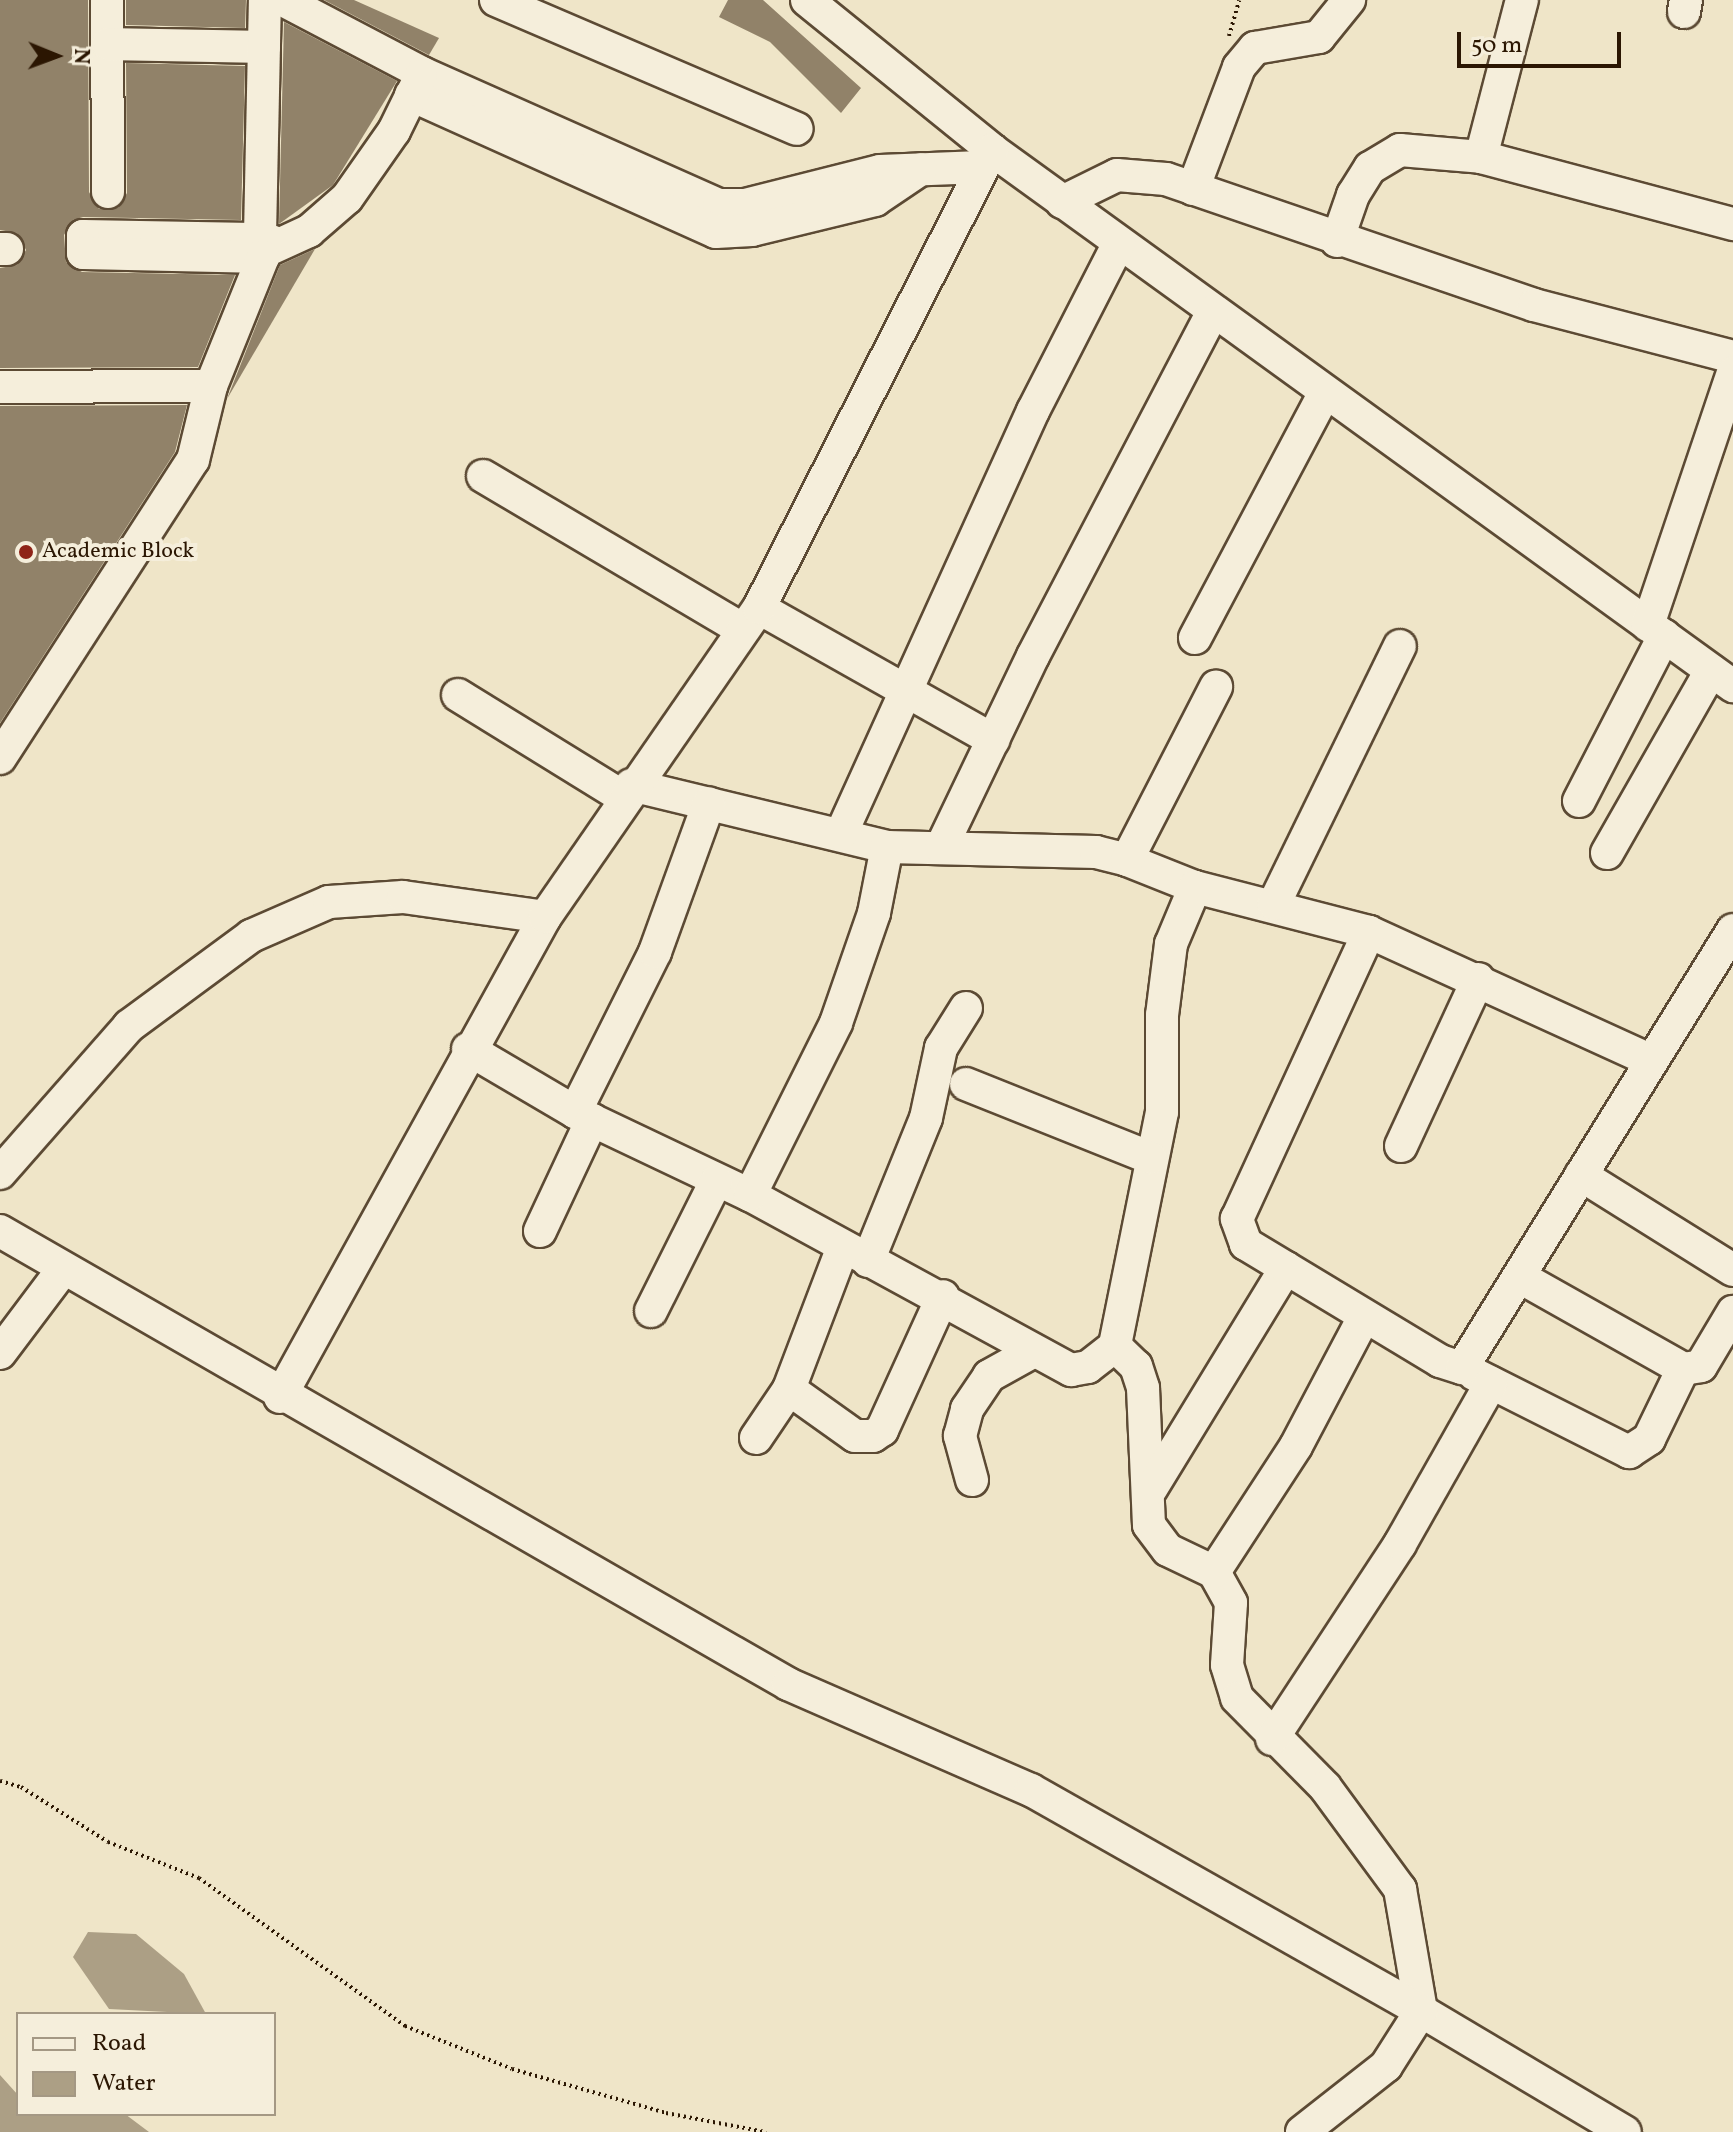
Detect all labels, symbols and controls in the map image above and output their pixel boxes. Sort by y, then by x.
north arrow [16,16,96,96]
scale bar [1461,16,1625,66]
text: 50 m [1471,29,1523,63]
text: N [65,48,96,65]
place label: Academic Block [42,539,194,565]
marker: Academic Block [17,543,35,561]
legend [16,2012,276,2116]
text: Road [92,2027,146,2061]
text: Water [92,2067,156,2101]

